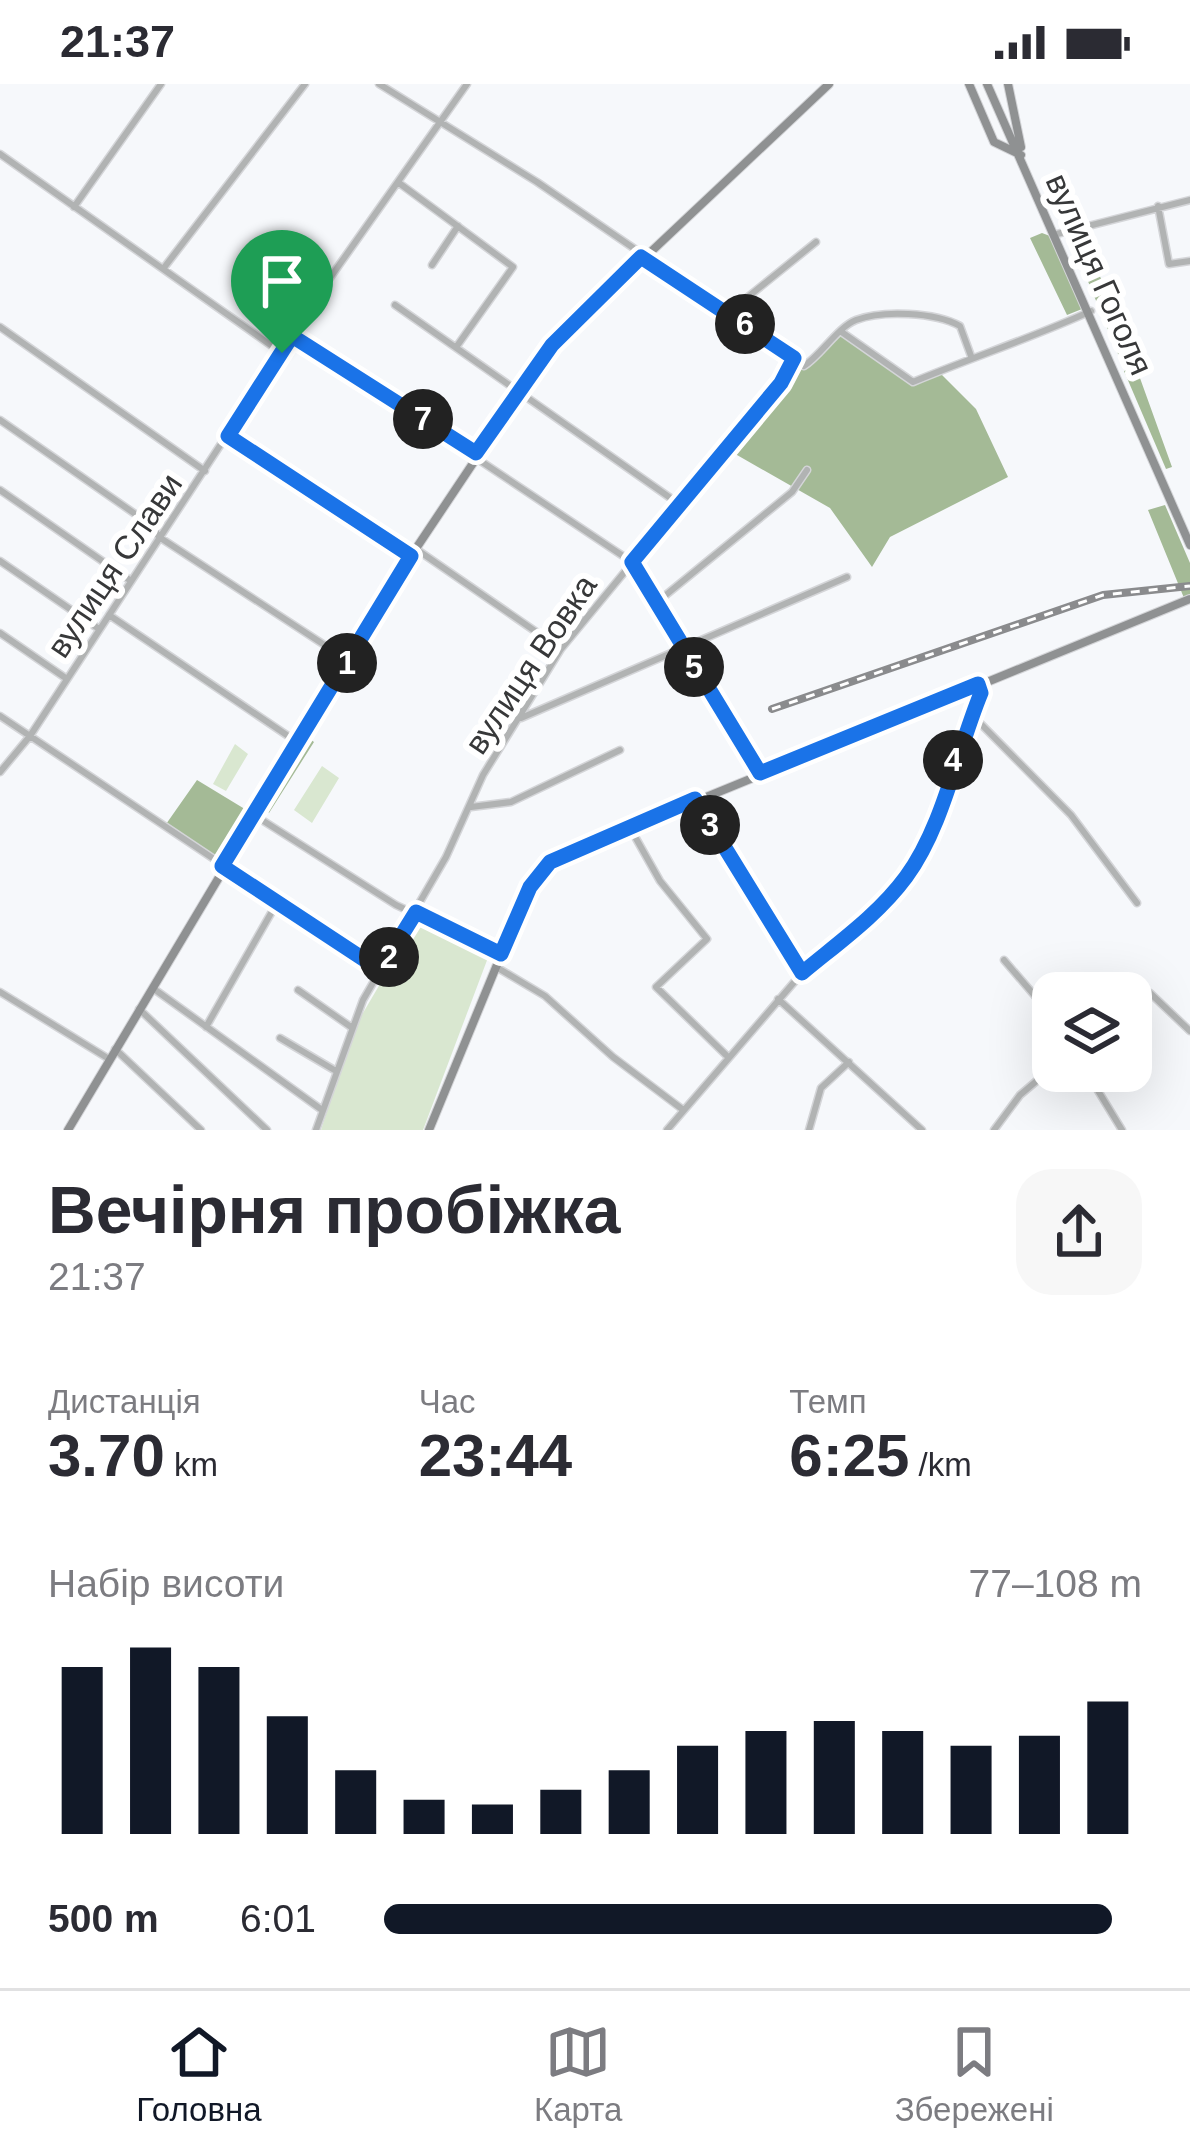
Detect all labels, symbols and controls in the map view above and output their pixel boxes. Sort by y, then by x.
text: 21:37 [60,16,175,67]
street label: вулиця Гоголя [1039,168,1160,381]
pin [231,230,333,353]
icon: arrive [249,248,315,314]
pin: 6 [715,294,775,354]
text: 6 [736,305,754,342]
pin: 7 [393,389,453,449]
text: 7 [414,400,432,437]
street label: вулиця Слави [39,466,189,664]
street label: вулиця Вовка [457,567,604,761]
pin: 1 [317,633,377,693]
pin: 5 [664,637,724,697]
text: 1 [338,644,356,681]
text: 5 [685,648,703,685]
pin: 4 [923,730,983,790]
text: 4 [944,741,962,778]
pin: 3 [680,795,740,855]
text: 3 [701,806,719,843]
pin: 2 [359,927,419,987]
text: 2 [380,938,398,975]
map controls [1032,972,1152,1092]
button: layers [1032,972,1152,1092]
button: share [1016,1169,1142,1295]
text: Вечірня пробіжка [48,1173,621,1247]
text: 21:37 [48,1255,146,1298]
text: Дистанція [48,1383,201,1420]
text: Час [419,1383,476,1420]
text: Темп [789,1383,867,1420]
text: 3.70 [48,1422,165,1489]
text: 23:44 [419,1422,572,1489]
text: 6:25 [789,1422,909,1489]
text: km [165,1446,218,1483]
text: /km [909,1446,972,1483]
text: Набір висоти [48,1562,284,1605]
text: 77–108 m [969,1562,1142,1605]
text: 500 m [48,1897,159,1940]
text: 6:01 [240,1897,316,1940]
tab: Головна [136,2019,262,2129]
tab: Карта [534,2019,622,2129]
tab: Збережені [895,2019,1054,2129]

